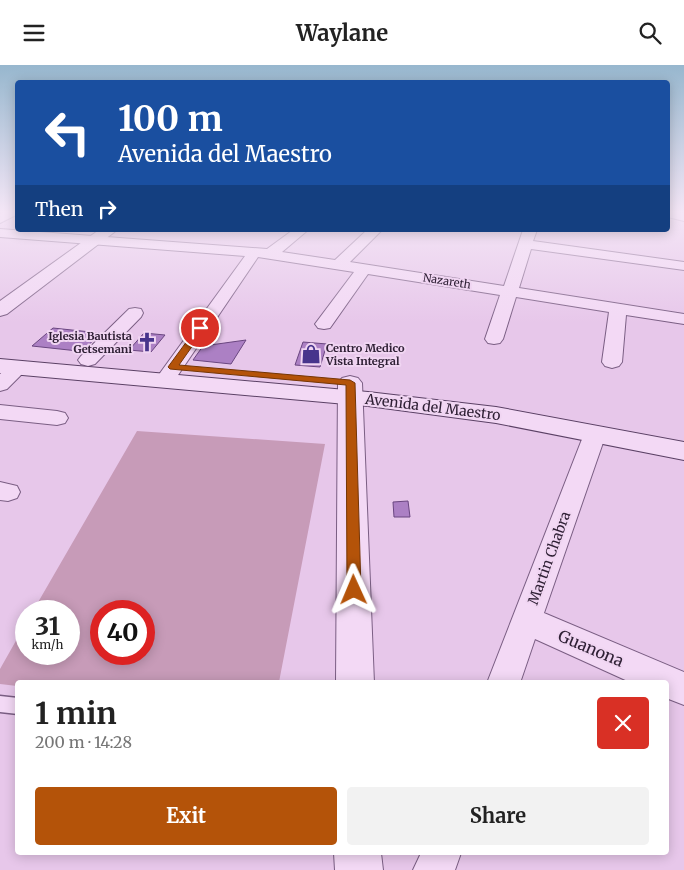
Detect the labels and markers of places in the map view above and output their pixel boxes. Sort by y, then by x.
pin [179,307,221,349]
place label: Iglesia Bautista Getsemani [48,329,132,356]
church icon: Iglesia Bautista Getsemani [136,331,158,353]
place label: Centro Medico Vista Integral [325,341,405,368]
shop icon: Centro Medico Vista Integral [300,343,322,365]

